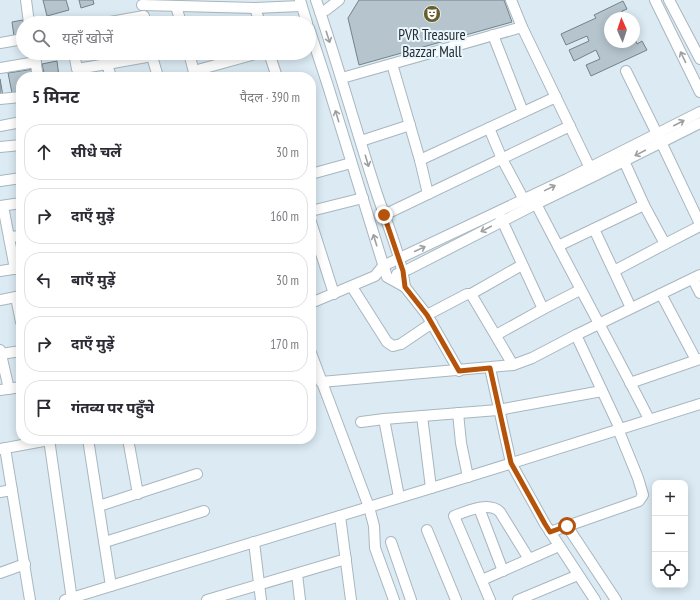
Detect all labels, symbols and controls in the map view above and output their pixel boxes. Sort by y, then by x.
theatre icon: PVR Treasure Bazzar Mall [422,4,442,24]
north arrow [604,12,640,48]
search box [16,16,316,60]
place label: PVR Treasure Bazzar Mall [398,25,466,61]
icon: search [30,27,52,49]
text: यहाँ खोजें [62,28,113,47]
one-way arrow [325,31,333,43]
one-way arrow [679,51,686,63]
text: 5 मिनट [32,86,79,108]
text: पैदल · 390 m [240,89,300,106]
one-way arrow [333,109,340,122]
one-way arrow [672,119,684,126]
icon: ahead [33,141,55,163]
text: सीधे चलें [71,142,121,161]
text: 30 m [276,144,299,161]
one-way arrow [634,150,646,157]
one-way arrow [364,154,371,167]
one-way arrow [544,184,556,191]
icon: right [33,205,55,227]
text: दाएँ मुड़ें [71,206,114,225]
route end [375,206,393,224]
text: 160 m [270,208,299,225]
one-way arrow [480,226,492,233]
one-way arrow [371,234,379,246]
one-way arrow [413,245,425,252]
icon: left [33,269,55,291]
text: बाएँ मुड़ें [71,270,115,289]
text: 30 m [276,272,299,289]
icon: right [33,333,55,355]
text: दाएँ मुड़ें [71,334,114,353]
text: 170 m [270,336,299,353]
icon: arrive [33,397,55,419]
text: गंतव्य पर पहुँचे [71,398,154,417]
map controls [652,480,688,588]
button: + [652,480,688,516]
button: − [652,516,688,552]
route start [558,517,576,535]
button: locate [652,552,688,588]

